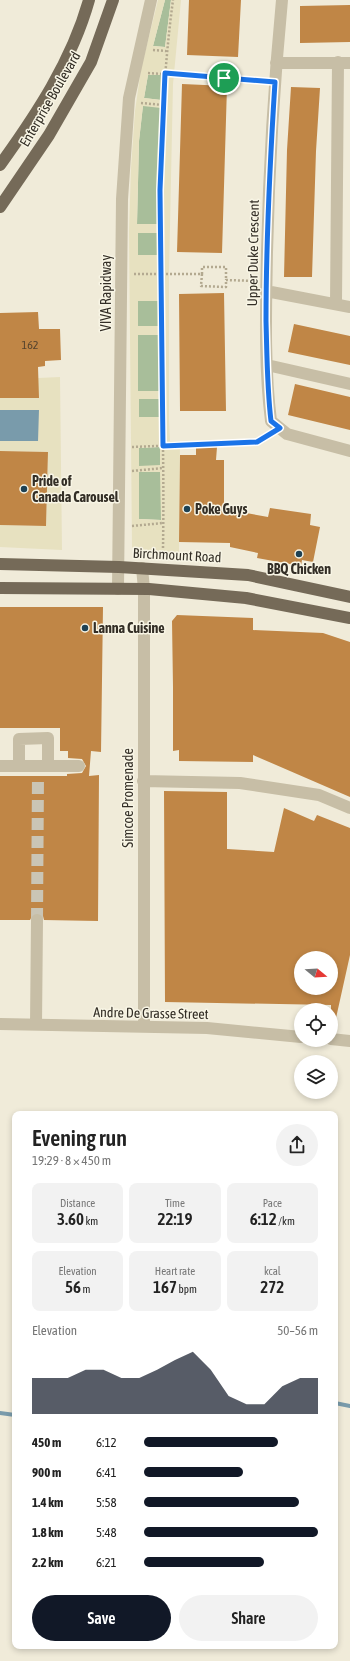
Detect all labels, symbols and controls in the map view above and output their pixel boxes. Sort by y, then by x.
street label: Enterprise Boulevard [16,49,84,149]
pin [207,61,241,95]
icon: arrive [213,67,235,89]
street label: Upper Duke Crescent [244,199,262,307]
street label: VIVA Rapidway [98,255,114,331]
house number: 162 [22,338,38,352]
place label: Pride of Canada Carousel [32,473,119,505]
marker: Pride of Canada Carousel [19,484,29,494]
place label: Poke Guys [195,501,247,517]
marker: Poke Guys [182,504,192,514]
street label: Birchmount Road [132,545,222,565]
marker: BBQ Chicken [294,549,304,559]
place label: BBQ Chicken [267,561,331,577]
place label: Lanna Cuisine [93,620,165,636]
marker: Lanna Cuisine [80,623,90,633]
street label: Simcoe Promenade [120,748,136,848]
north arrow [294,951,338,995]
map controls [294,951,338,1099]
button: locate [294,1003,338,1047]
street label: Andre De Grasse Street [93,1004,209,1022]
button: layers [294,1055,338,1099]
button: share [276,1124,318,1166]
text: Evening run [32,1125,127,1151]
text: 19:29 · 8 × 450 m [32,1153,111,1168]
text: Distance [60,1197,95,1209]
text: Time [165,1197,185,1209]
text: Pace [263,1197,282,1209]
text: 3.60 [57,1209,84,1229]
text: 22:19 [157,1209,192,1229]
text: 6:12 [250,1209,277,1229]
text: km [84,1215,98,1227]
text: /km [277,1215,295,1227]
text: Elevation [59,1265,97,1277]
text: Heart rate [155,1265,195,1277]
text: kcal [264,1265,281,1277]
text: 56 [65,1277,81,1297]
text: 167 [153,1277,177,1297]
text: 272 [260,1277,284,1297]
text: m [81,1283,90,1295]
text: bpm [177,1283,197,1295]
text: Elevation [32,1323,77,1338]
text: 50–56 m [277,1323,318,1338]
text: 450 m [32,1435,61,1450]
text: 6:12 [96,1435,117,1450]
text: 900 m [32,1465,61,1480]
text: 6:41 [96,1465,117,1480]
text: 1.4 km [32,1495,63,1510]
text: 5:58 [96,1495,117,1510]
text: 1.8 km [32,1525,63,1540]
text: 5:48 [96,1525,117,1540]
text: 2.2 km [32,1555,63,1570]
text: 6:21 [96,1555,117,1570]
button: Save [32,1595,171,1641]
button: Share [179,1595,318,1641]

